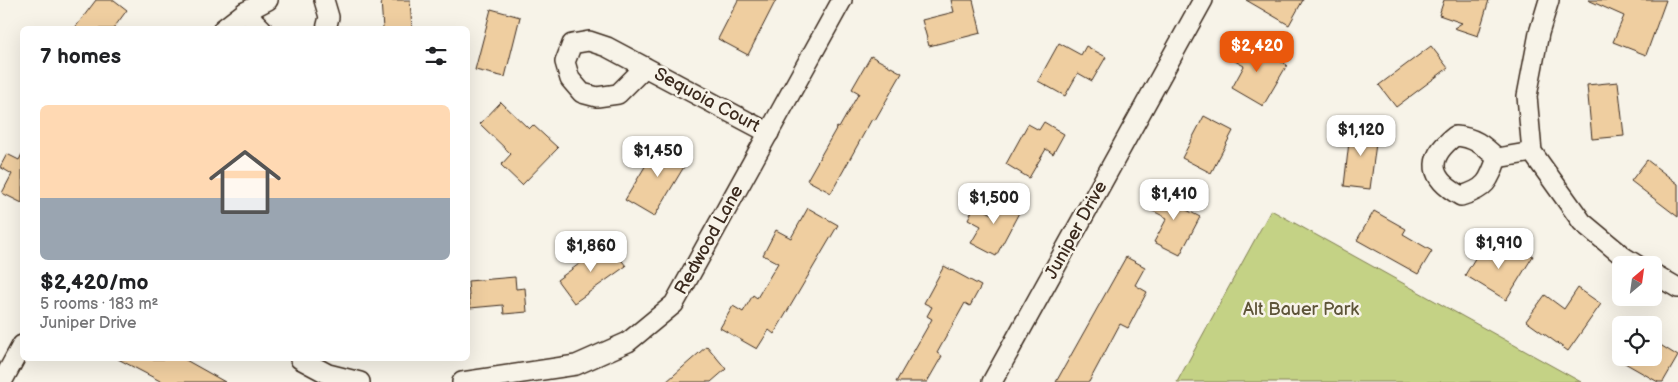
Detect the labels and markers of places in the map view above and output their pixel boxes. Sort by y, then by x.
pin: $2,420 [1216,30,1298,73]
pin: $1,120 [1320,114,1402,157]
pin: $1,450 [617,136,699,178]
pin: $1,410 [1133,178,1215,221]
pin: $1,500 [953,182,1035,225]
pin: $1,910 [1458,228,1540,270]
pin: $1,860 [550,230,632,273]

